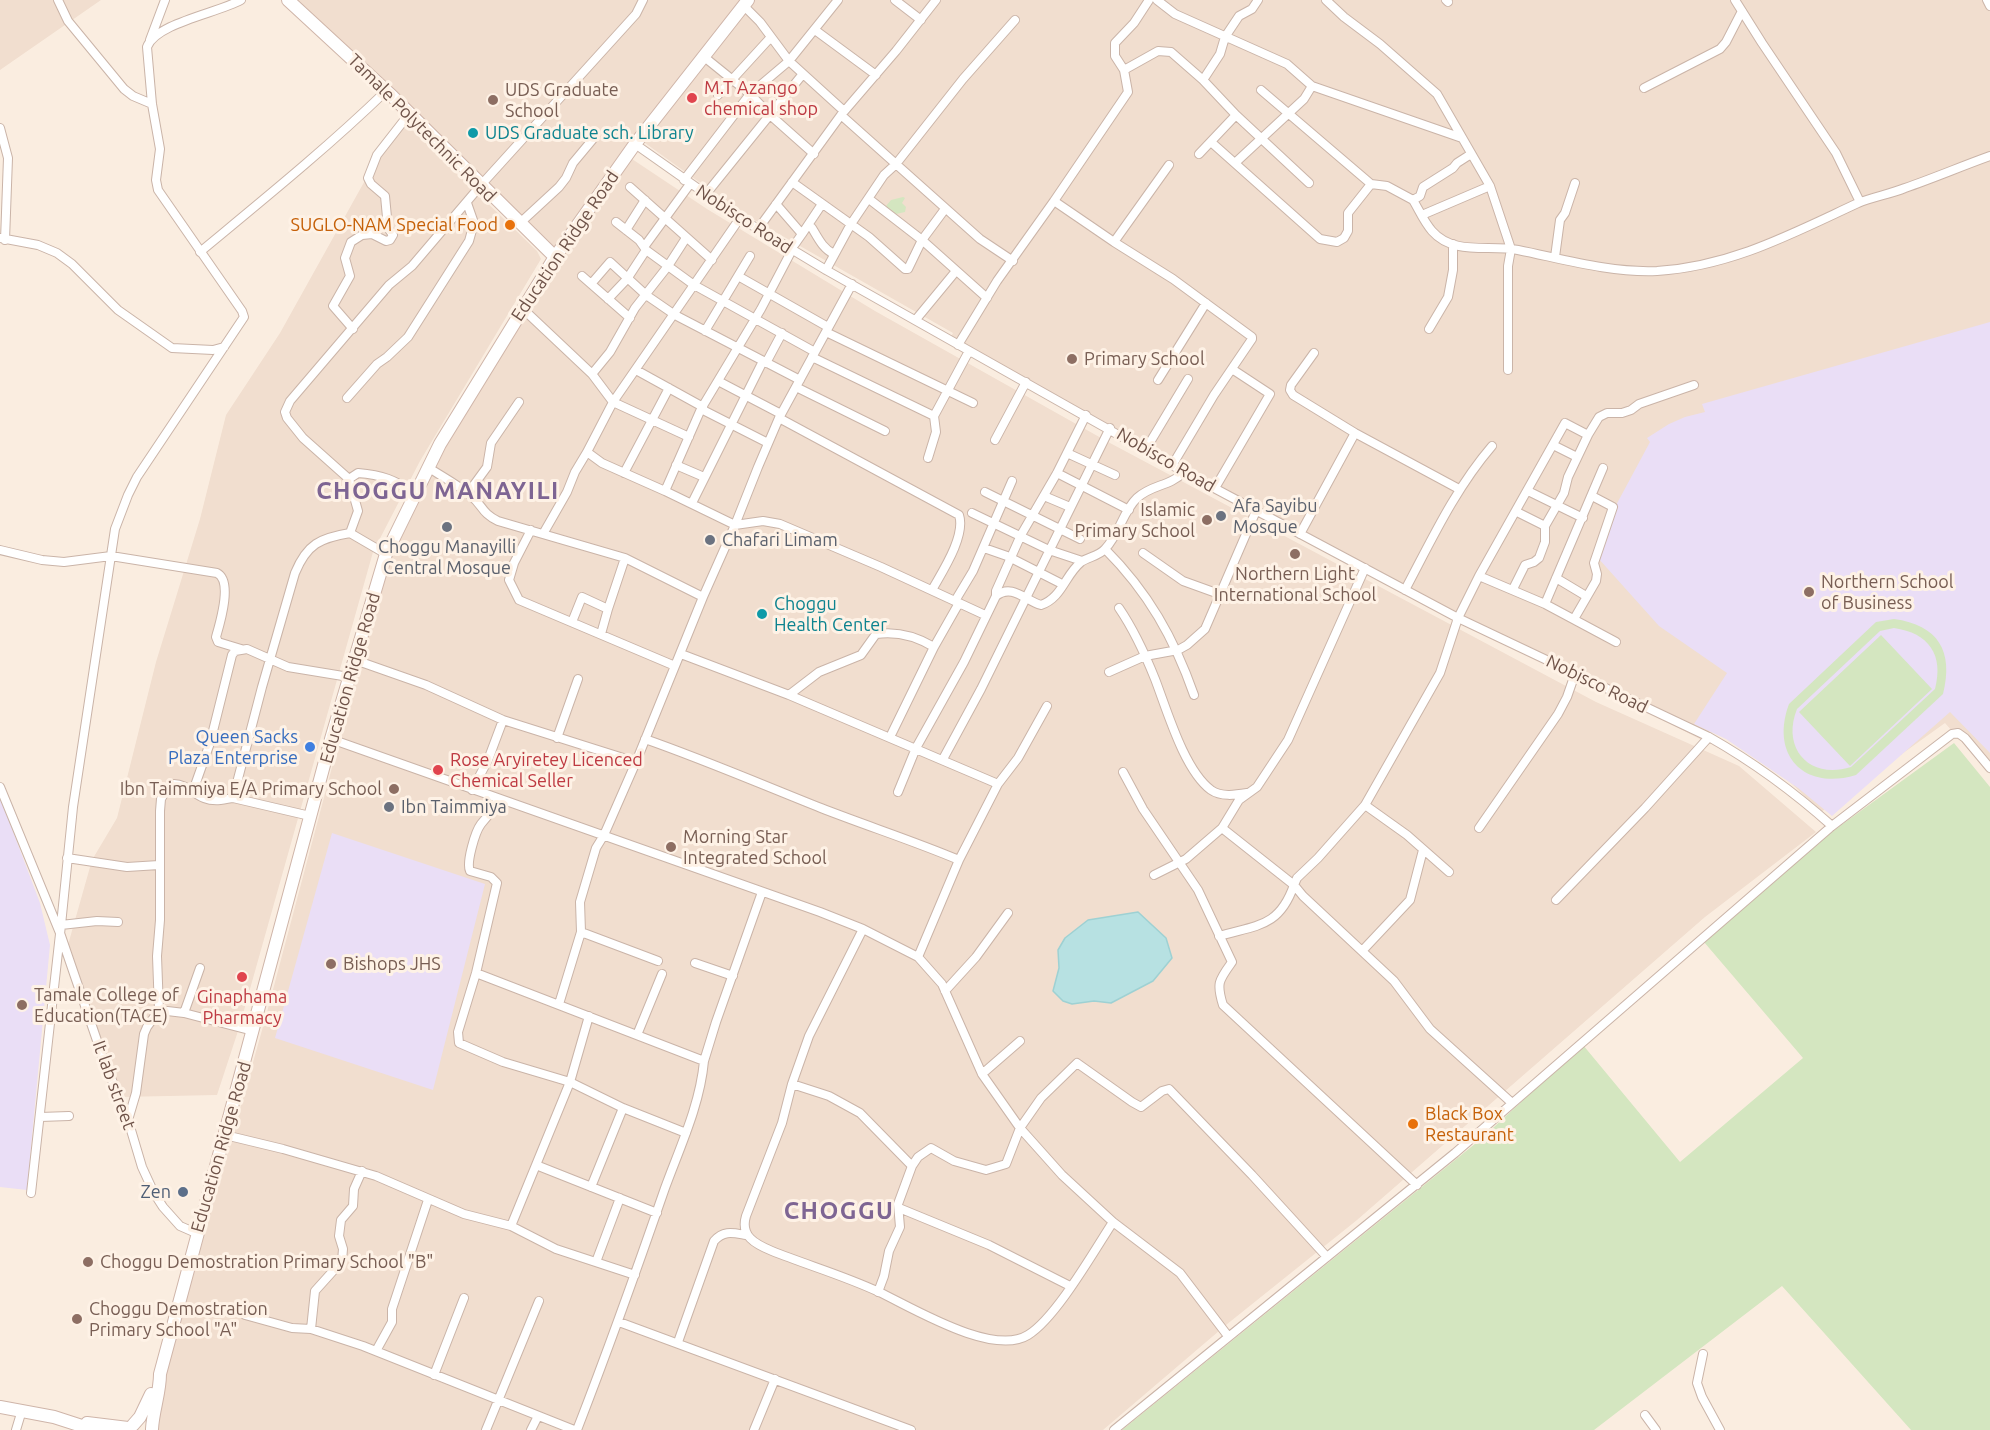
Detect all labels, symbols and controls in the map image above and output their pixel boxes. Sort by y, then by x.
street label: Tamale Polytechnic Road [343,49,501,207]
place label: M.T Azango chemical shop [704,77,818,119]
place label: UDS Graduate School [505,79,619,122]
marker: M.T Azango chemical shop [685,91,699,105]
marker: UDS Graduate School [486,93,500,107]
place label: UDS Graduate sch. Library [485,122,694,144]
marker: UDS Graduate sch. Library [466,126,480,140]
street label: Education Ridge Road [507,167,623,325]
street label: Nobisco Road [692,180,796,258]
place label: SUGLO-NAM Special Food [290,214,498,236]
marker: SUGLO-NAM Special Food [503,218,517,232]
place label: Primary School [1084,348,1205,370]
marker: Primary School [1065,352,1079,366]
street label: Nobisco Road [1113,423,1219,497]
district label: CHOGGU MANAYILI [316,477,560,505]
place label: Afa Sayibu Mosque [1233,495,1317,538]
place label: Islamic Primary School [1074,499,1195,542]
marker: Afa Sayibu Mosque [1214,509,1228,523]
marker: Islamic Primary School [1200,513,1214,527]
marker: Choggu Manayilli Central Mosque [440,520,454,534]
place label: Chafari Limam [722,529,838,551]
marker: Chafari Limam [703,533,717,547]
place label: Choggu Manayilli Central Mosque [378,536,516,578]
marker: Northern Light International School [1288,547,1302,561]
place label: Northern Light International School [1214,563,1376,606]
place label: Northern School of Business [1821,571,1954,614]
marker: Northern School of Business [1802,585,1816,599]
street label: Education Ridge Road [315,590,385,766]
place label: Choggu Health Center [774,593,887,636]
marker: Choggu Health Center [755,607,769,621]
street label: Nobisco Road [1543,650,1651,718]
place label: Queen Sacks Plaza Enterprise [168,726,298,768]
marker: Queen Sacks Plaza Enterprise [303,740,317,754]
place label: Rose Aryiretey Licenced Chemical Seller [450,749,643,792]
marker: Rose Aryiretey Licenced Chemical Seller [431,763,445,777]
place label: Ibn Taimmiya E/A Primary School [120,778,382,800]
marker: Ibn Taimmiya E/A Primary School [387,782,401,796]
place label: Ibn Taimmiya [401,796,507,818]
marker: Ibn Taimmiya [382,800,396,814]
place label: Morning Star Integrated School [683,826,827,868]
marker: Morning Star Integrated School [664,840,678,854]
place label: Bishops JHS [343,953,441,975]
marker: Bishops JHS [324,957,338,971]
marker: Ginaphama Pharmacy [235,970,249,984]
place label: Tamale College of Education(TACE) [34,984,179,1026]
place label: Ginaphama Pharmacy [197,986,287,1028]
marker: Tamale College of Education(TACE) [15,998,29,1012]
street label: It lab street [88,1038,140,1132]
street label: Education Ridge Road [186,1059,256,1235]
place label: Black Box Restaurant [1425,1103,1514,1146]
marker: Black Box Restaurant [1406,1117,1420,1131]
place label: Zen [141,1181,171,1203]
marker: Zen [176,1185,190,1199]
district label: CHOGGU [784,1197,894,1225]
place label: Choggu Demostration Primary School "B" [100,1251,433,1273]
marker: Choggu Demostration Primary School "B" [81,1255,95,1269]
place label: Choggu Demostration Primary School "A" [89,1298,268,1340]
marker: Choggu Demostration Primary School "A" [70,1312,84,1326]

